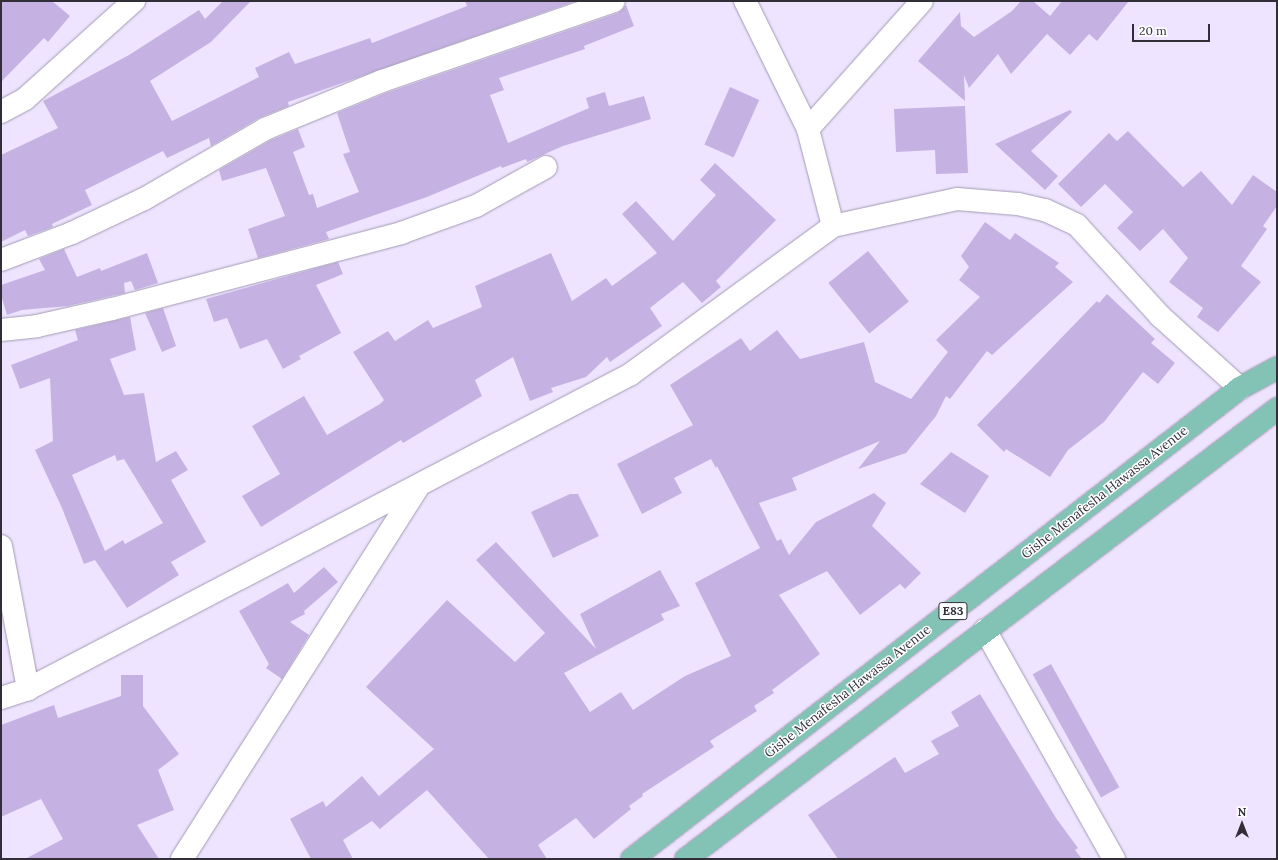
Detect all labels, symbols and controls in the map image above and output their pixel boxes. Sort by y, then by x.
scale bar [1134,16,1212,42]
text: 20 m [1139,23,1167,38]
street label: Gishe Menafesha Hawassa Avenue [1019,423,1191,563]
road number: E83 [938,601,968,621]
street label: Gishe Menafesha Hawassa Avenue [762,622,934,762]
north arrow [1222,804,1262,844]
text: N [1238,805,1246,819]

